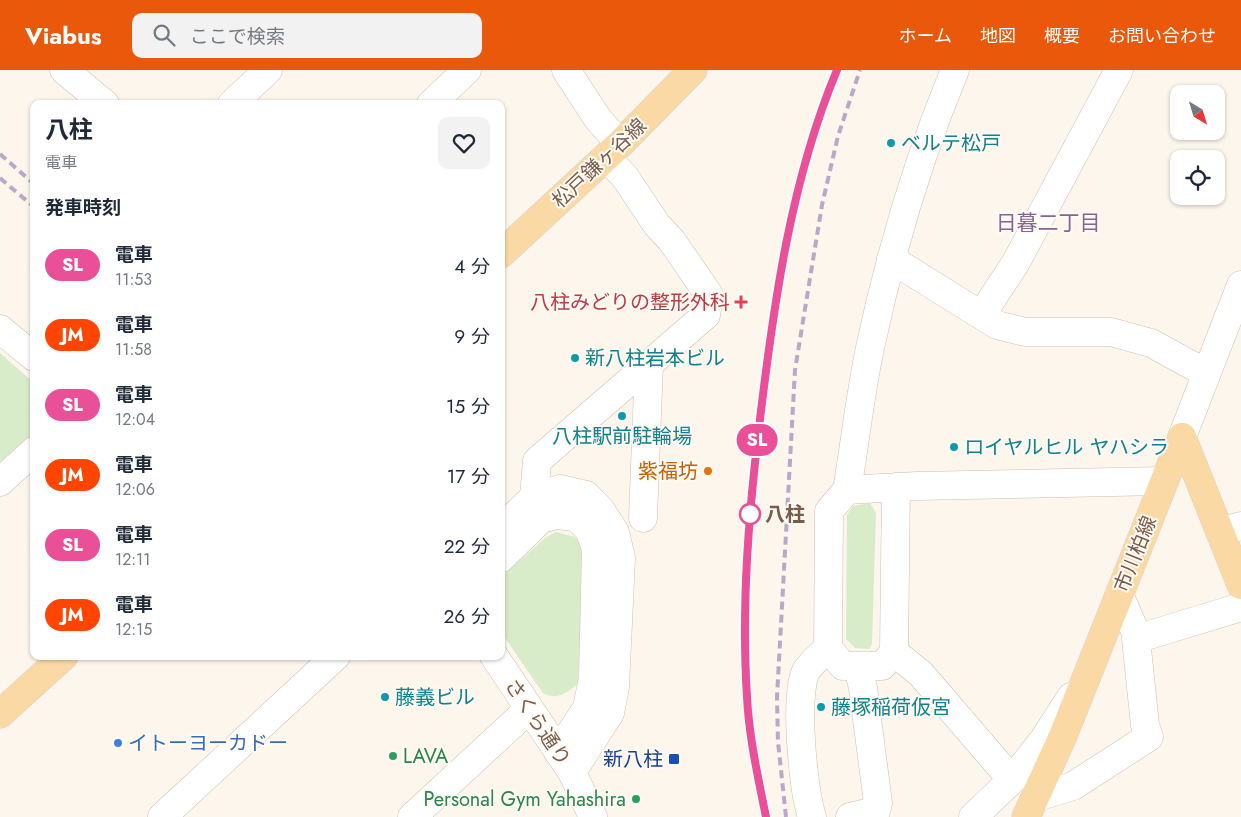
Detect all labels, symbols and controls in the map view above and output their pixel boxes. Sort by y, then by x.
search box [132,13,482,58]
text: Viabus [25,18,102,53]
icon: search [150,21,178,49]
text: ここで検索 [190,23,285,50]
text: ホーム [899,23,952,49]
text: 地図 [980,23,1016,49]
text: 概要 [1044,23,1080,49]
text: お問い合わせ [1108,23,1216,49]
north arrow [1170,85,1225,140]
map controls [1170,85,1225,205]
text: 八柱 [45,112,93,147]
street label: 松戸鎌ヶ谷線 [546,112,653,215]
button: heart [438,117,490,169]
place label: ベルテ松戸 [901,129,1001,158]
marker: ベルテ松戸 [885,137,897,149]
button: locate [1170,150,1225,205]
text: 電車 [45,151,77,174]
text: 発車時刻 [45,194,121,221]
district label: 日暮二丁目 [996,208,1101,238]
text: 電車 [115,241,153,268]
text: SL [62,252,83,278]
text: 4 分 [454,253,490,280]
text: 11:53 [115,268,152,291]
place label: 八柱みどりの整形外科 [530,288,730,317]
marker: 八柱みどりの整形外科 [734,295,748,309]
text: 電車 [115,311,153,338]
text: JM [62,322,83,348]
text: 9 分 [454,323,490,350]
text: 11:58 [115,338,152,361]
place label: 新八柱岩本ビル [585,344,725,373]
marker: 新八柱岩本ビル [569,352,581,364]
text: 電車 [115,381,153,408]
text: SL [62,392,83,418]
text: 15 分 [446,393,490,420]
text: 12:04 [115,408,155,431]
marker: 八柱駅前駐輪場 [616,410,628,422]
place label: 八柱駅前駐輪場 [552,422,692,451]
line badge: SL [734,424,780,456]
text: SL [747,427,767,453]
place label: ロイヤルヒル ヤハシラ [964,433,1169,462]
marker: ロイヤルヒル ヤハシラ [948,441,960,453]
text: 電車 [115,451,153,478]
place label: 紫福坊 [638,457,698,486]
text: JM [62,462,83,488]
text: 17 分 [447,463,490,490]
marker: 紫福坊 [702,465,714,477]
text: 12:06 [115,478,155,501]
place label: 八柱 [765,500,805,529]
marker: 八柱 [739,503,761,525]
street label: 市川柏線 [1107,512,1164,597]
text: 電車 [115,521,153,548]
text: SL [62,532,83,558]
text: 22 分 [444,533,490,560]
text: 12:11 [115,548,151,571]
text: 電車 [115,591,153,618]
text: JM [62,602,83,628]
text: 26 分 [444,603,490,630]
text: 12:15 [115,618,152,641]
street label: さくら通り [498,673,578,772]
place label: 藤義ビル [395,683,475,712]
marker: 藤義ビル [379,691,391,703]
place label: 藤塚稲荷仮宮 [831,693,951,722]
marker: 藤塚稲荷仮宮 [815,701,827,713]
place label: イトーヨーカドー [128,729,288,758]
marker: イトーヨーカドー [112,737,124,749]
place label: LAVA [403,742,449,771]
place label: 新八柱 [603,745,663,774]
marker: LAVA [387,750,399,762]
marker: 新八柱 [667,752,681,766]
place label: Personal Gym Yahashira [423,785,626,814]
marker: Personal Gym Yahashira [630,793,642,805]

